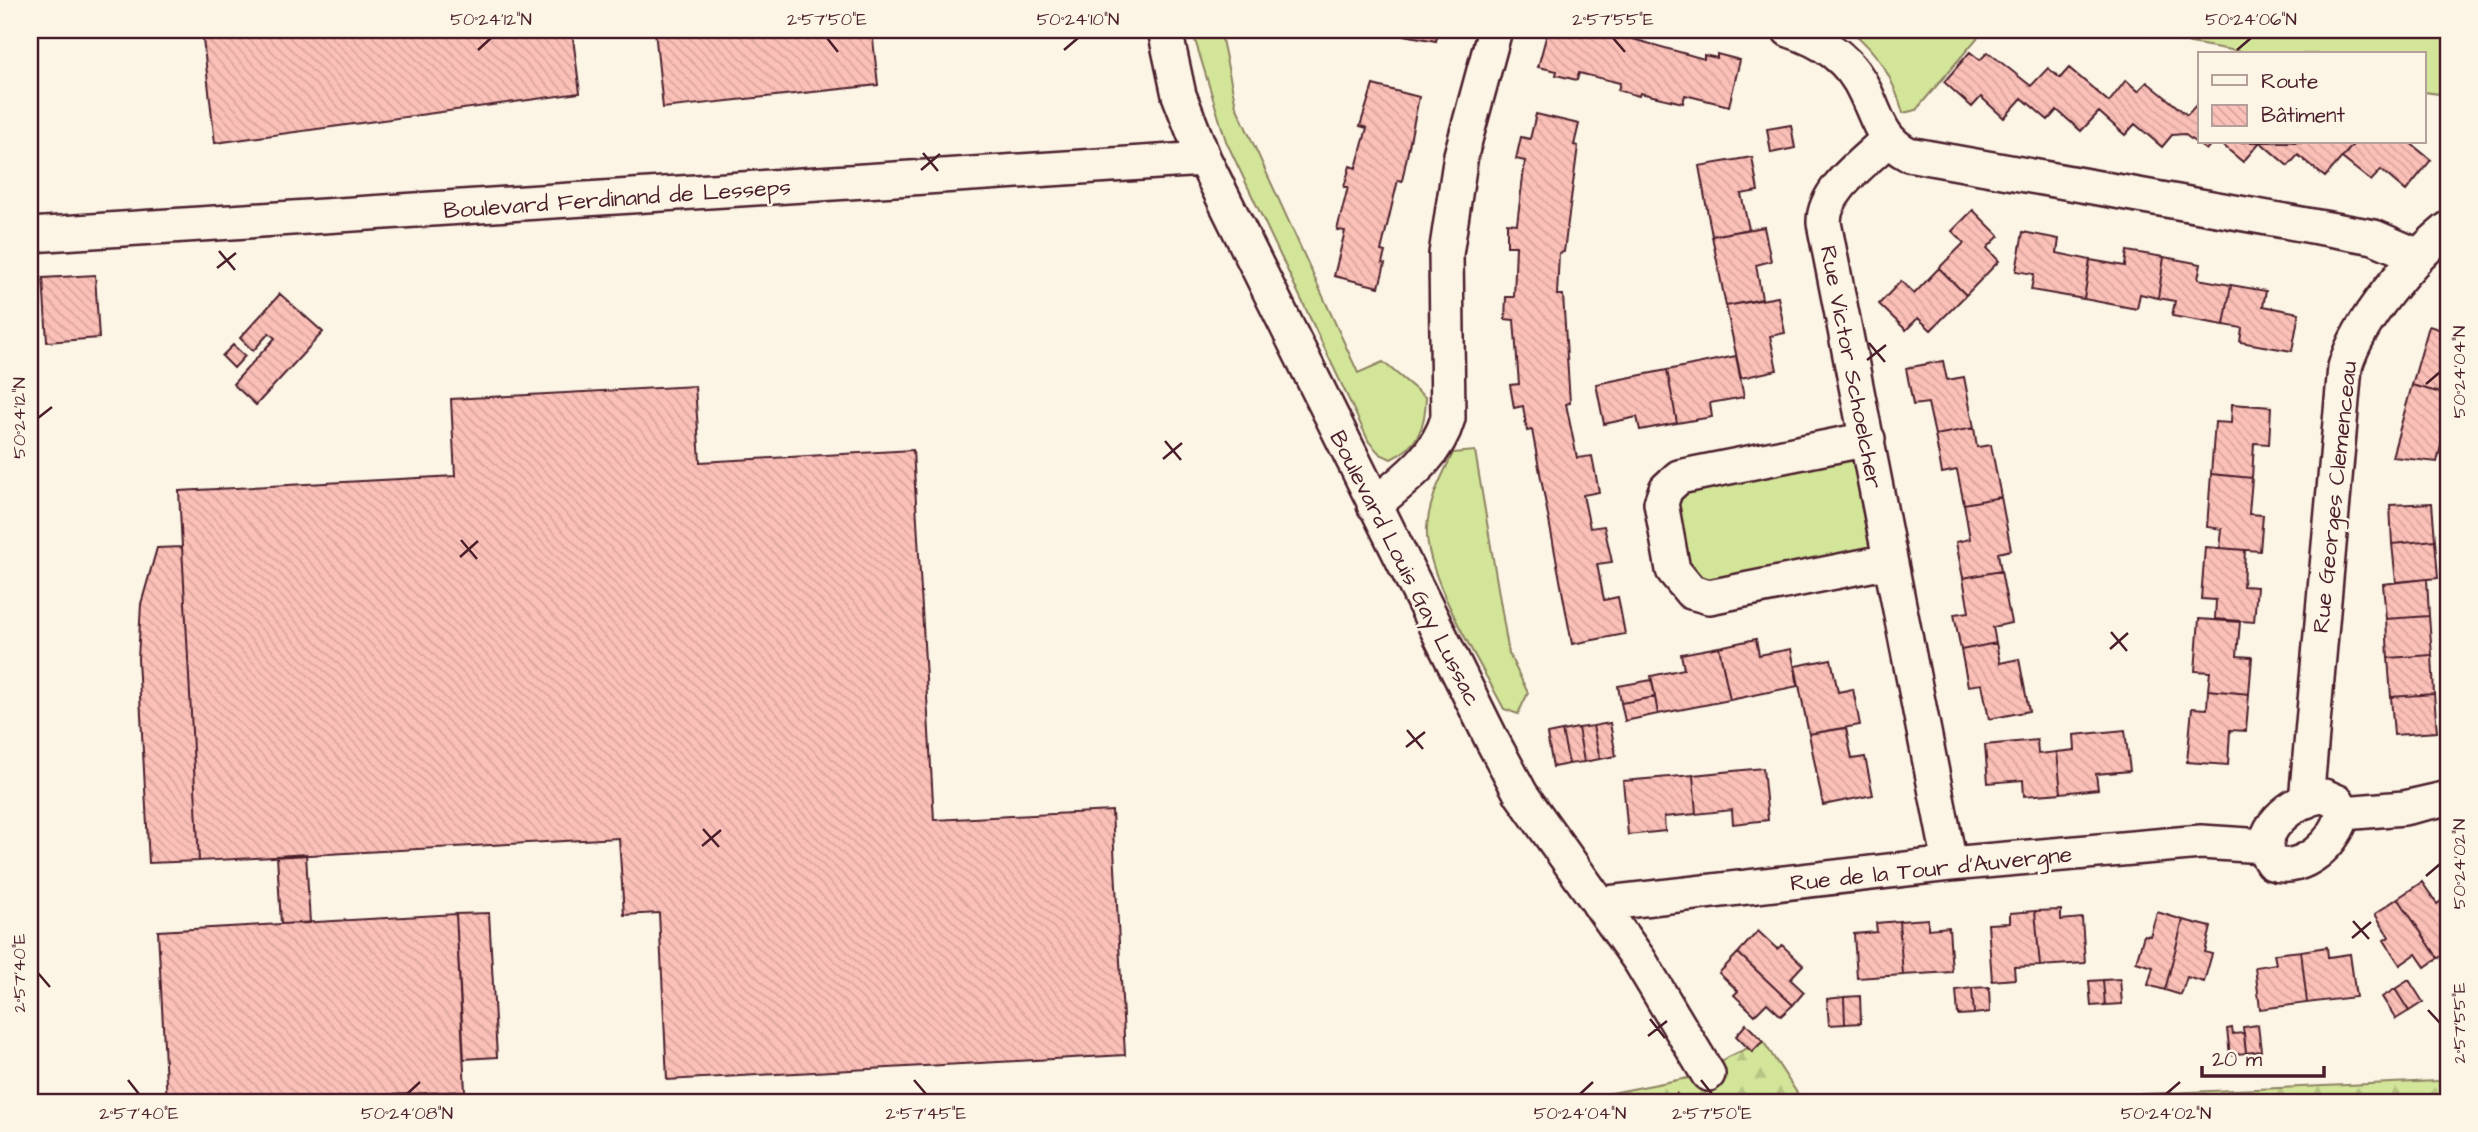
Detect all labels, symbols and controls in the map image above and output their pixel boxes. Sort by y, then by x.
text: 50°24'12"N [450,7,532,32]
text: 2°57'50"E [787,7,867,32]
text: 50°24'10"N [1037,7,1119,32]
text: 2°57'55"E [1572,7,1654,32]
text: 50°24'06"N [2205,7,2297,32]
legend [2198,52,2426,144]
text: Route [2261,67,2318,96]
text: Bâtiment [2261,101,2345,130]
street label: Boulevard Ferdinand de Lesseps [442,171,792,227]
street label: Rue Victor Schoelcher [1812,243,1890,492]
text: 50°24'04"N [2447,326,2472,418]
street label: Rue Georges Clemenceau [2305,360,2366,635]
text: 50°24'12"N [7,377,32,459]
street label: Boulevard Louis Gay Lussac [1321,425,1489,712]
text: 50°24'02"N [2447,819,2472,909]
street label: Rue de la Tour d'Auvergne [1789,838,2074,901]
text: 2°57'40"E [7,933,32,1013]
text: 2°57'55"E [2447,982,2472,1064]
scale bar [2202,1034,2324,1078]
text: 20 m [2212,1045,2263,1074]
text: 2°57'40"E [99,1101,179,1126]
text: 50°24'08"N [361,1101,453,1126]
text: 2°57'45"E [886,1101,967,1126]
text: 50°24'04"N [1534,1101,1626,1126]
text: 2°57'50"E [1672,1101,1752,1126]
text: 50°24'02"N [2121,1101,2211,1126]

